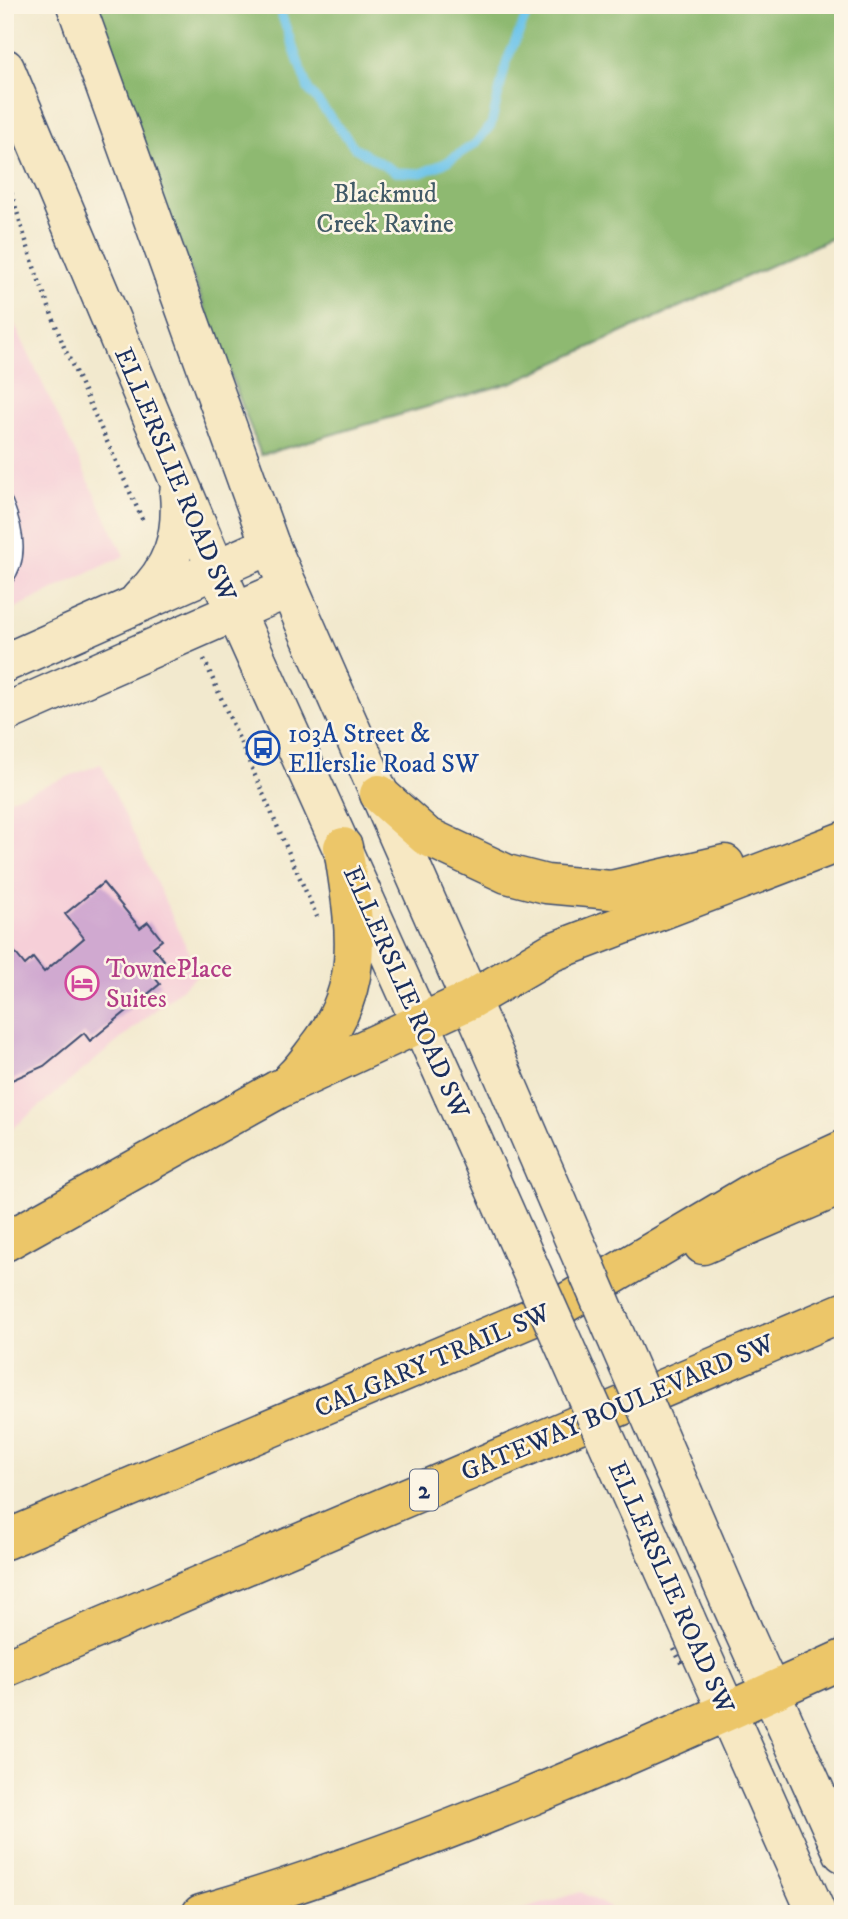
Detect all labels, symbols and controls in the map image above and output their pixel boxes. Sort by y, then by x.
park label: Blackmud Creek Ravine [316,178,454,241]
street label: ELLERSLIE ROAD SW [106,343,244,608]
place label: 103A Street & Ellerslie Road SW [288,718,480,781]
bus stop icon: 103A Street & Ellerslie Road SW [244,729,282,767]
street label: ELLERSLIE ROAD SW [335,861,477,1125]
place label: TownePlace Suites [106,953,232,1016]
hotel icon: TownePlace Suites [63,964,101,1002]
street label: CALGARY TRAIL SW [310,1296,556,1426]
street label: GATEWAY BOULEVARD SW [456,1327,780,1489]
street label: ELLERSLIE ROAD SW [600,1456,742,1720]
road number: 2 [410,1470,438,1510]

